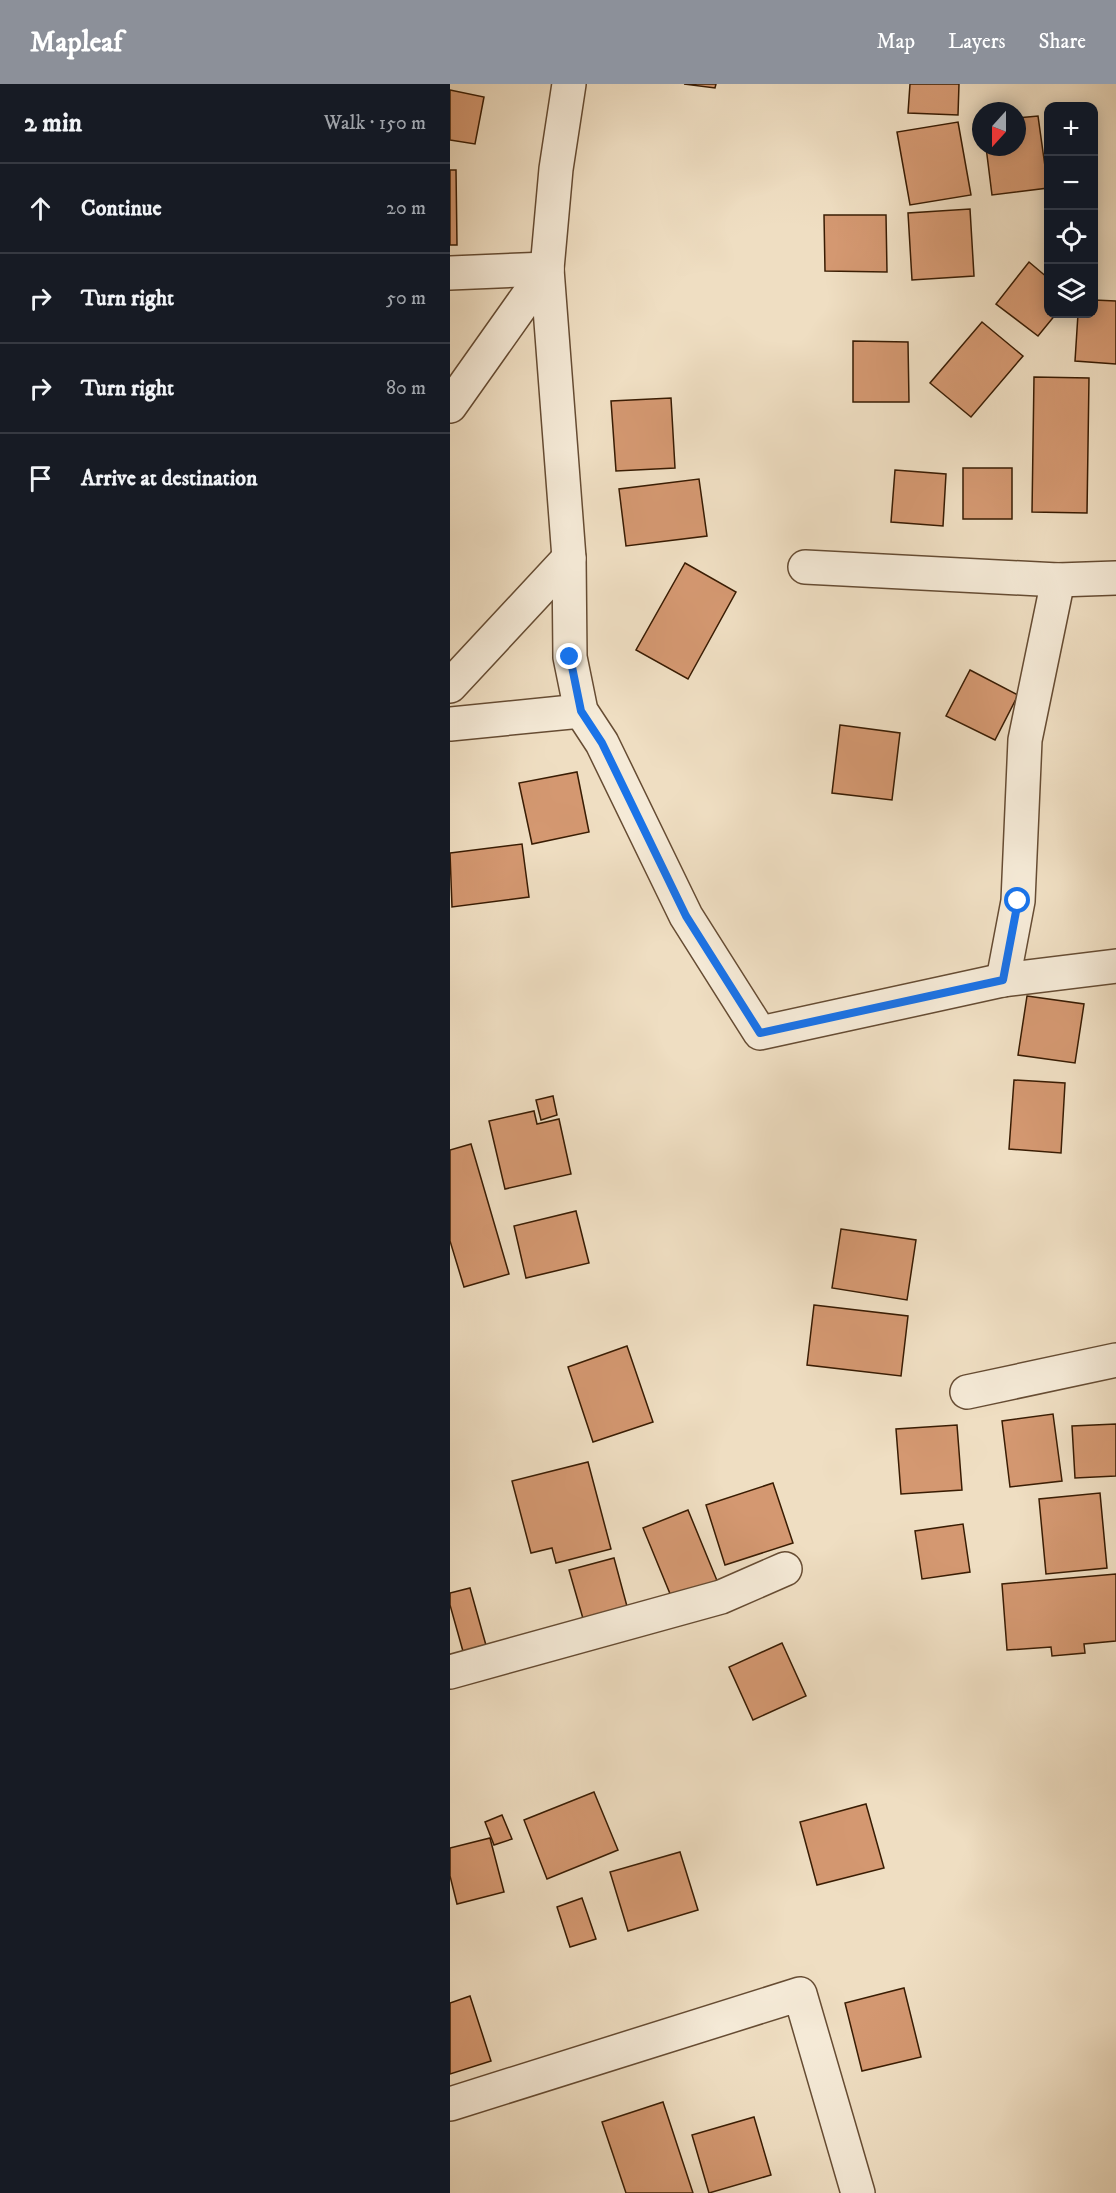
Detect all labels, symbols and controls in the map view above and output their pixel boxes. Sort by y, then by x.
text: Mapleaf [30,25,122,60]
text: Map [876,29,915,55]
text: Layers [948,29,1006,55]
text: Share [1039,29,1086,55]
north arrow [972,102,1026,156]
map controls [1044,102,1098,318]
button: + [1044,102,1098,156]
text: 2 min [24,107,82,140]
text: Walk · 150 m [324,111,426,136]
button: − [1044,156,1098,210]
icon: ahead [24,192,57,225]
text: Continue [81,195,162,222]
text: 20 m [386,196,426,221]
button: locate [1044,210,1098,264]
button: layers [1044,264,1098,318]
icon: right [24,282,57,315]
text: Turn right [81,285,174,312]
text: 50 m [386,286,426,311]
icon: right [24,372,57,405]
text: Turn right [81,375,174,402]
text: 80 m [386,376,426,401]
icon: arrive [24,462,57,495]
text: Arrive at destination [81,465,258,492]
route end [556,643,582,669]
route start [1004,887,1030,913]

